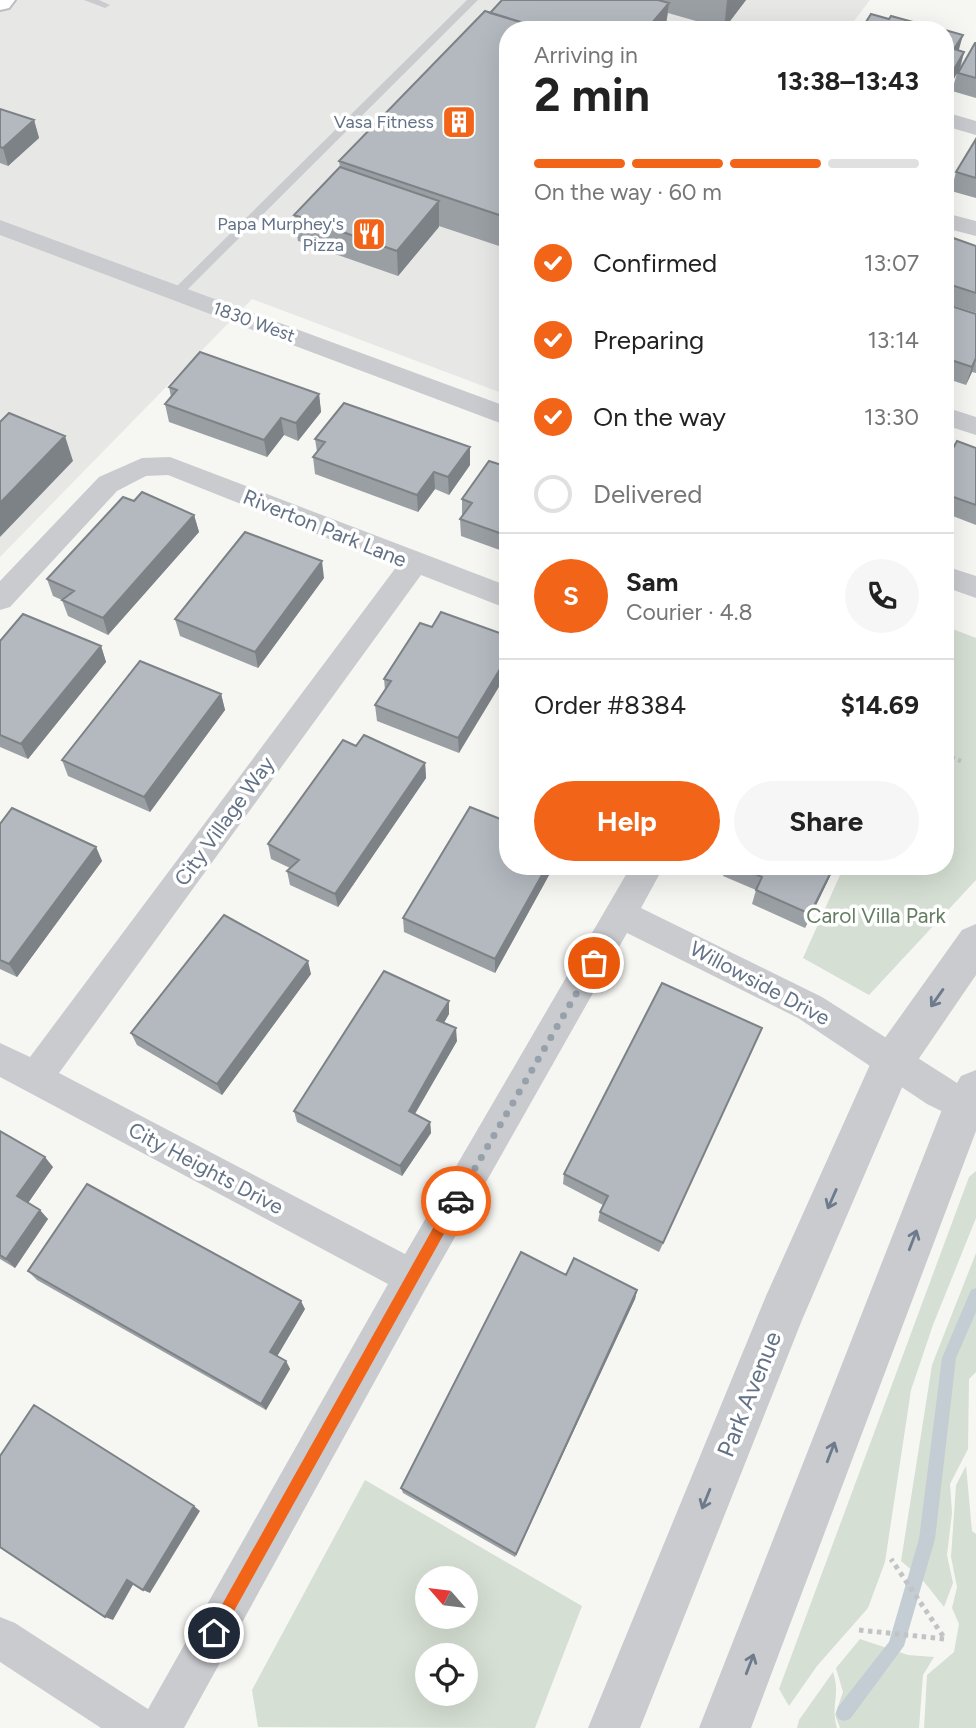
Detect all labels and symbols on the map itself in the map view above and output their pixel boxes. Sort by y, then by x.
building icon: Vasa Fitness [440,103,478,141]
place label: Vasa Fitness [334,111,434,133]
place label: Papa Murphey's Pizza [217,213,344,256]
restaurant icon: Papa Murphey's Pizza [350,215,388,253]
street label: 1830 West [210,297,298,347]
street label: Riverton Park Lane [240,484,410,572]
street label: City Village Way [169,752,279,890]
park label: Carol Villa Park [806,903,947,928]
pin [564,933,624,993]
street label: Willowside Drive [686,936,834,1030]
one-way arrow [930,988,944,1007]
street label: City Heights Drive [124,1117,288,1219]
courier [421,1166,491,1236]
one-way arrow [825,1188,838,1209]
one-way arrow [907,1229,920,1251]
street label: Park Avenue [711,1327,787,1461]
one-way arrow [826,1442,839,1463]
one-way arrow [699,1488,712,1509]
north arrow [415,1566,478,1629]
pin [184,1603,244,1663]
one-way arrow [744,1654,757,1676]

